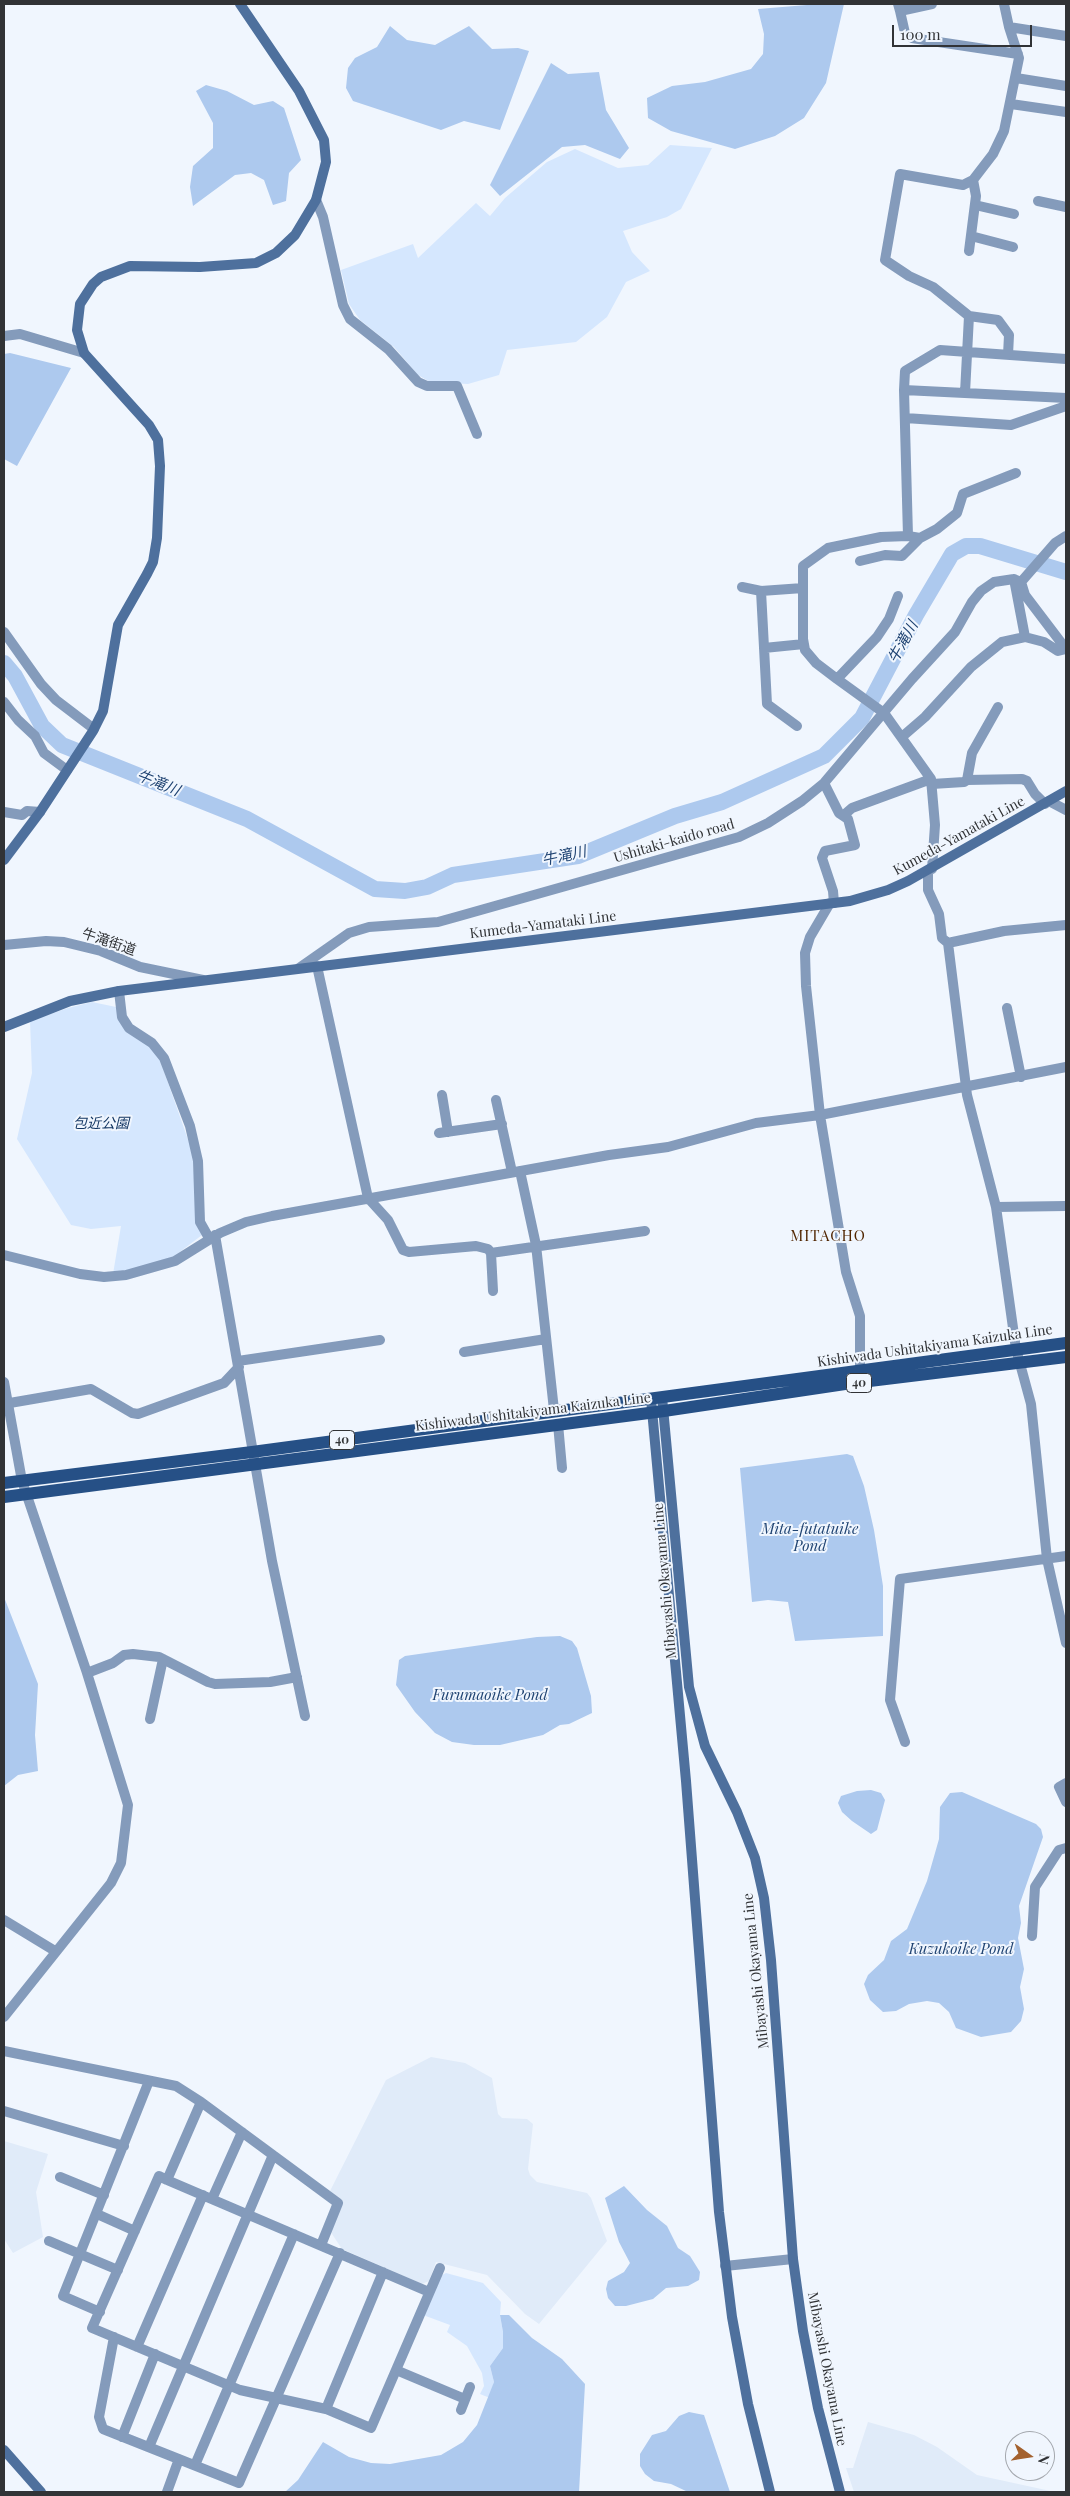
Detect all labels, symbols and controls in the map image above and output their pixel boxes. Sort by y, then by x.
scale bar [895,15,1035,47]
text: 100 m [900,24,941,44]
water label: 牛滝川 [884,618,922,666]
water label: 牛滝川 [134,766,182,800]
street label: Kumeda-Yamataki Line [890,793,1028,879]
street label: Ushitaki-kaido road [612,816,736,866]
water label: 牛滝川 [540,843,588,869]
street label: Kumeda-Yamataki Line [469,908,617,942]
street label: 牛滝街道 [80,925,138,959]
park label: 包近公園 [73,1116,129,1132]
district label: MITACHO [789,1227,867,1245]
street label: Kishiwada Ushitakiyama Kaizuka Line [816,1321,1054,1371]
road number: 40 [846,1374,872,1392]
street label: Kishiwada Ushitakiyama Kaizuka Line [414,1389,652,1435]
road number: 40 [330,1430,354,1450]
street label: Mibayashi Okayama Line [650,1502,680,1660]
water label: Mita-futatuike Pond [762,1520,858,1555]
water label: Furumaoike Pond [432,1686,548,1704]
street label: Mibayashi Okayama Line [739,1892,773,2050]
water label: Kuzukoike Pond [909,1940,1013,1958]
street label: Mibayashi Okayama Line [804,2291,850,2447]
north arrow [1005,2431,1055,2481]
text: N [1034,2452,1055,2466]

